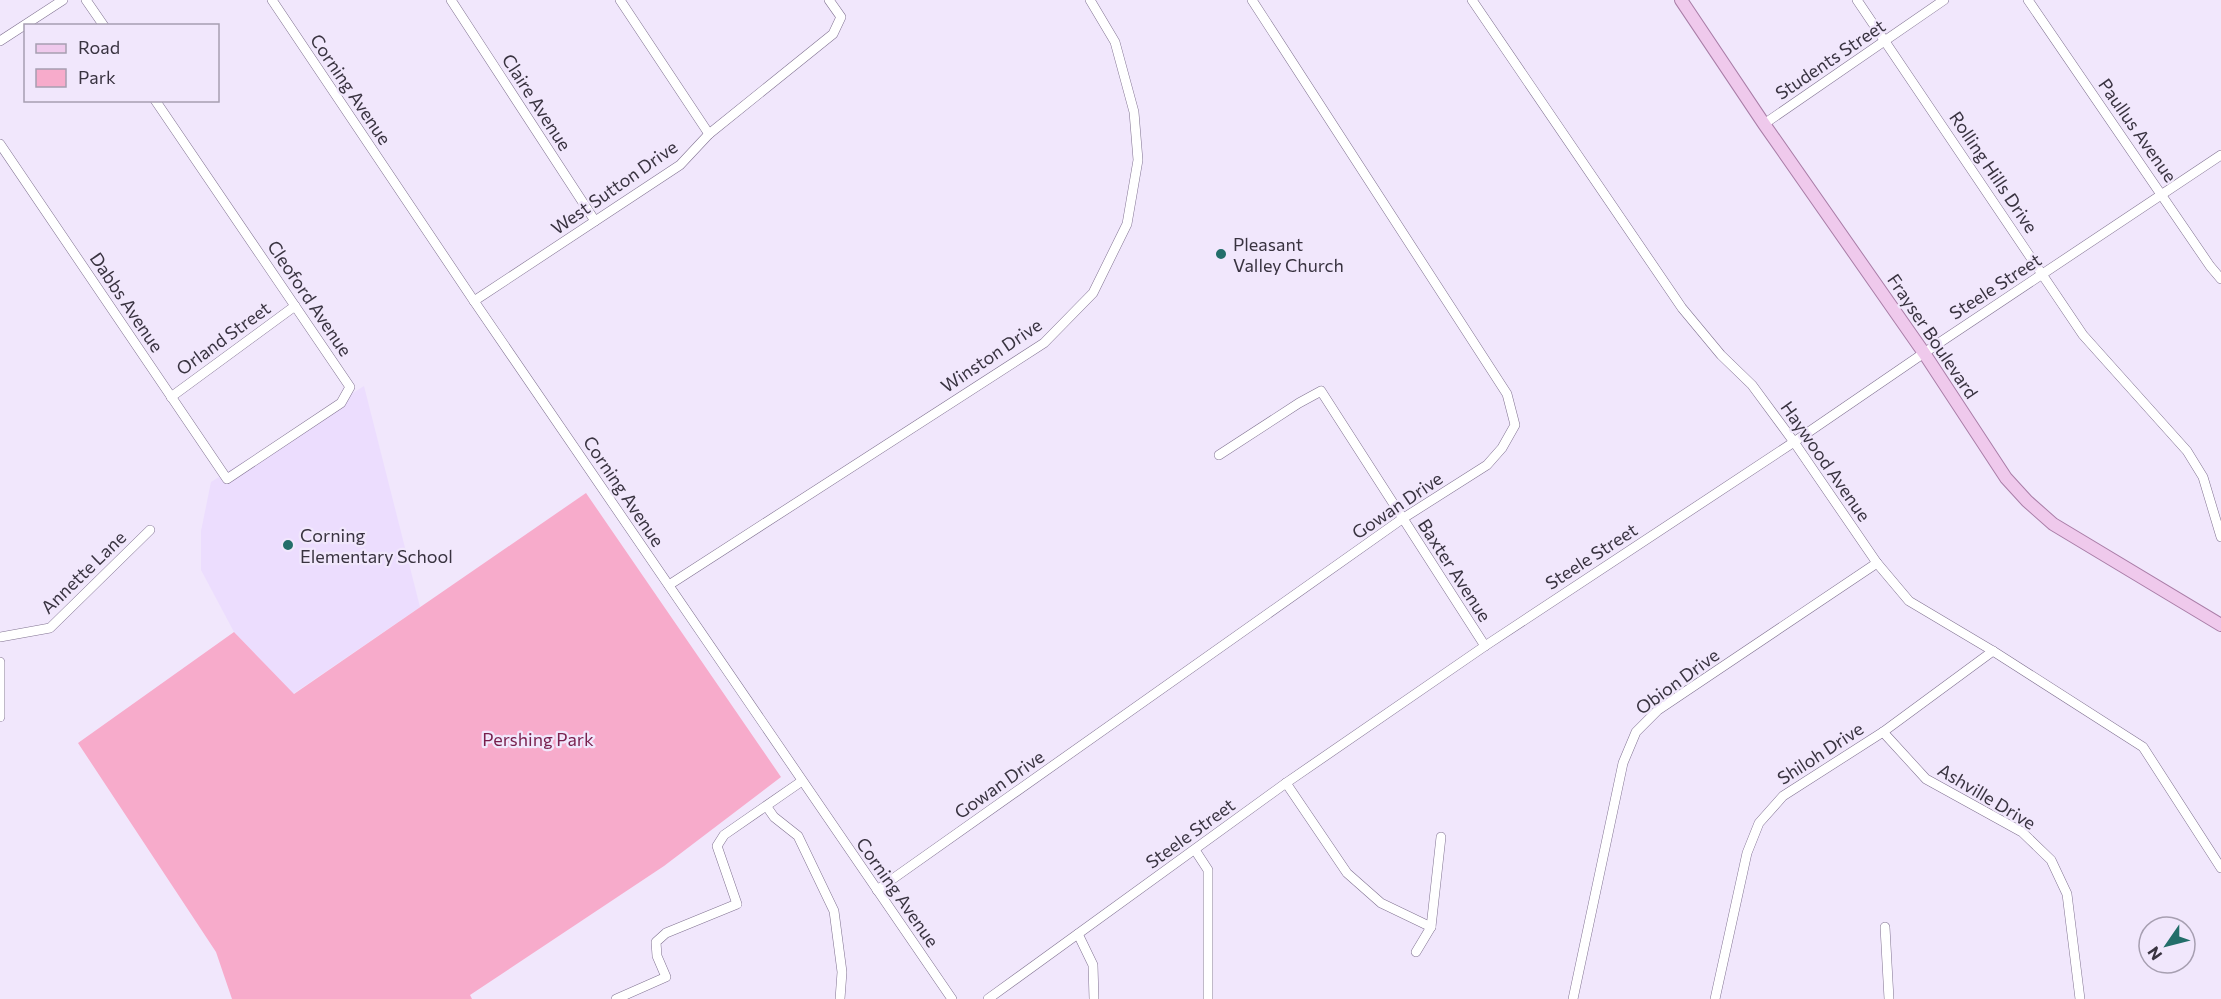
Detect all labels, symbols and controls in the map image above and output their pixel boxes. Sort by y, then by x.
street label: Students Street [1771,14,1889,104]
legend [24,24,219,102]
street label: Corning Avenue [306,29,396,149]
text: Road [78,36,120,58]
street label: Claire Avenue [498,50,576,154]
text: Park [78,66,116,88]
street label: Paullus Avenue [2094,74,2182,186]
street label: Rolling Hills Drive [1945,107,2043,237]
street label: West Sutton Drive [547,135,681,239]
place label: Pleasant Valley Church [1233,233,1344,276]
street label: Cleoford Avenue [263,236,357,360]
marker: Pleasant Valley Church [1214,247,1228,261]
street label: Dabbs Avenue [86,248,168,356]
street label: Steele Street [1945,248,2045,324]
street label: Frayser Boulevard [1883,269,1983,403]
street label: Orland Street [172,297,274,379]
street label: Winston Drive [936,313,1046,397]
street label: Haywood Avenue [1776,397,1876,525]
street label: Corning Avenue [579,431,669,551]
street label: Gowan Drive [1348,467,1446,543]
street label: Baxter Avenue [1414,515,1496,625]
street label: Steele Street [1541,518,1641,594]
place label: Corning Elementary School [300,524,453,567]
street label: Annette Lane [36,526,130,618]
marker: Corning Elementary School [281,538,295,552]
street label: Obion Drive [1631,643,1723,719]
street label: Shiloh Drive [1773,717,1867,789]
park label: Pershing Park [482,728,594,750]
street label: Gowan Drive [950,745,1048,823]
street label: Ashville Drive [1934,758,2040,834]
street label: Steele Street [1141,793,1239,873]
street label: Corning Avenue [852,833,944,951]
north arrow [2137,915,2197,975]
text: N [2143,944,2166,964]

